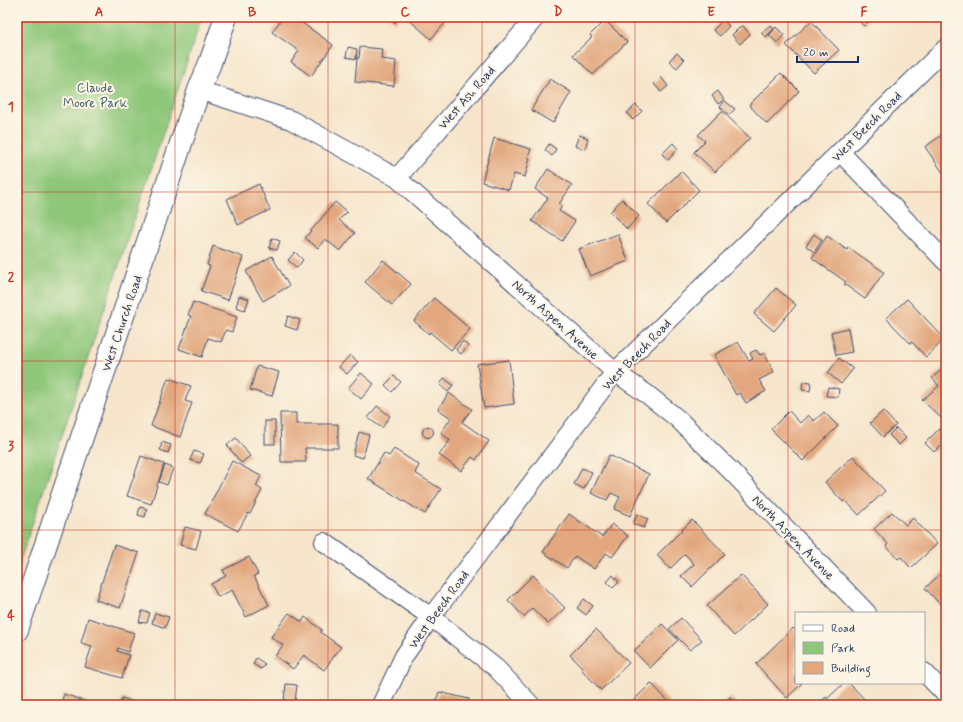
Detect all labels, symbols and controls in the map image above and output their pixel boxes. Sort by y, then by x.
text: A [95,4,103,21]
text: B [248,4,257,21]
text: C [400,4,410,21]
text: D [554,4,563,21]
text: E [707,4,715,21]
text: F [861,4,868,21]
scale bar [797,38,858,64]
text: 20 m [803,45,829,61]
street label: West Ash Road [435,63,499,133]
park label: Claude Moore Park [63,80,128,112]
street label: West Beech Road [828,88,906,166]
text: 1 [8,99,14,116]
text: 2 [8,269,15,286]
street label: West Church Road [98,273,147,374]
street label: North Aspen Avenue [508,276,602,364]
street label: West Beech Road [599,316,675,394]
text: 3 [8,438,14,455]
street label: North Aspen Avenue [748,492,838,584]
street label: West Beech Road [405,567,473,652]
text: 4 [7,608,15,625]
legend [795,612,925,684]
text: Road [831,621,855,637]
text: Park [831,641,855,657]
text: Building [831,661,871,678]

